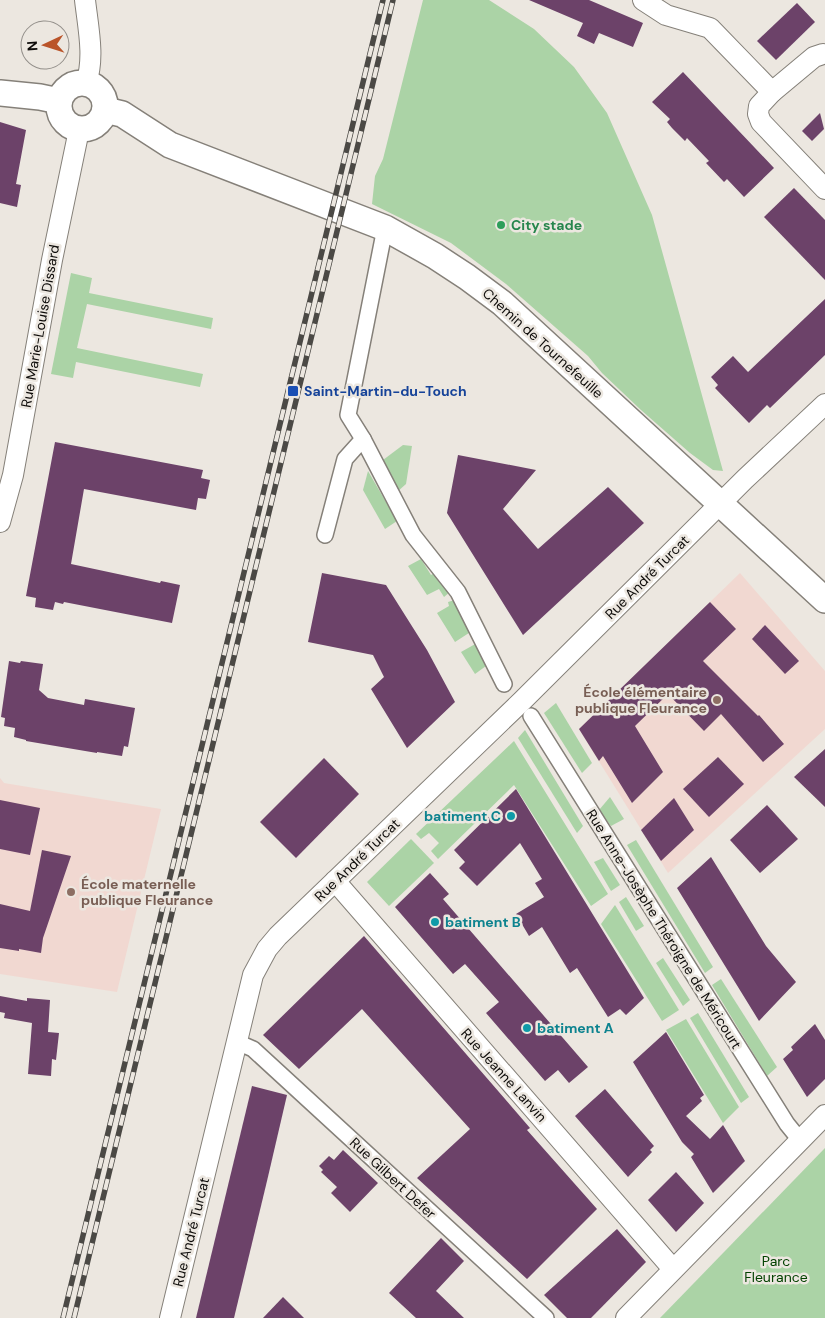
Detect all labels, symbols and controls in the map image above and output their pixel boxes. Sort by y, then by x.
north arrow [20,20,70,70]
text: N [23,40,41,52]
place label: City stade [511,216,582,234]
marker: City stade [495,219,507,231]
street label: Rue Marie-Louise Dissard [17,243,63,409]
street label: Chemin de Tournefeuille [479,284,607,402]
place label: Saint-Martin-du-Touch [304,382,467,400]
marker: Saint-Martin-du-Touch [286,384,300,398]
street label: Rue André Turcat [601,531,693,623]
place label: École élémentaire publique Fleurance [575,683,707,717]
marker: École élémentaire publique Fleurance [711,694,723,706]
street label: Rue Anne-Josèphe Théroigne de Méricourt [582,806,746,1052]
place label: batiment C [424,807,501,825]
marker: batiment C [505,810,517,822]
street label: Rue André Turcat [311,815,403,905]
place label: École maternelle publique Fleurance [81,875,213,909]
marker: École maternelle publique Fleurance [65,886,77,898]
place label: batiment B [445,913,521,931]
marker: batiment B [429,916,441,928]
place label: batiment A [537,1019,614,1037]
marker: batiment A [521,1022,533,1034]
street label: Rue Jeanne Lanvin [457,1024,551,1126]
street label: Rue Gilbert Defer [346,1133,440,1223]
street label: Rue André Turcat [169,1176,213,1288]
park label: Parc Fleurance [744,1252,808,1286]

